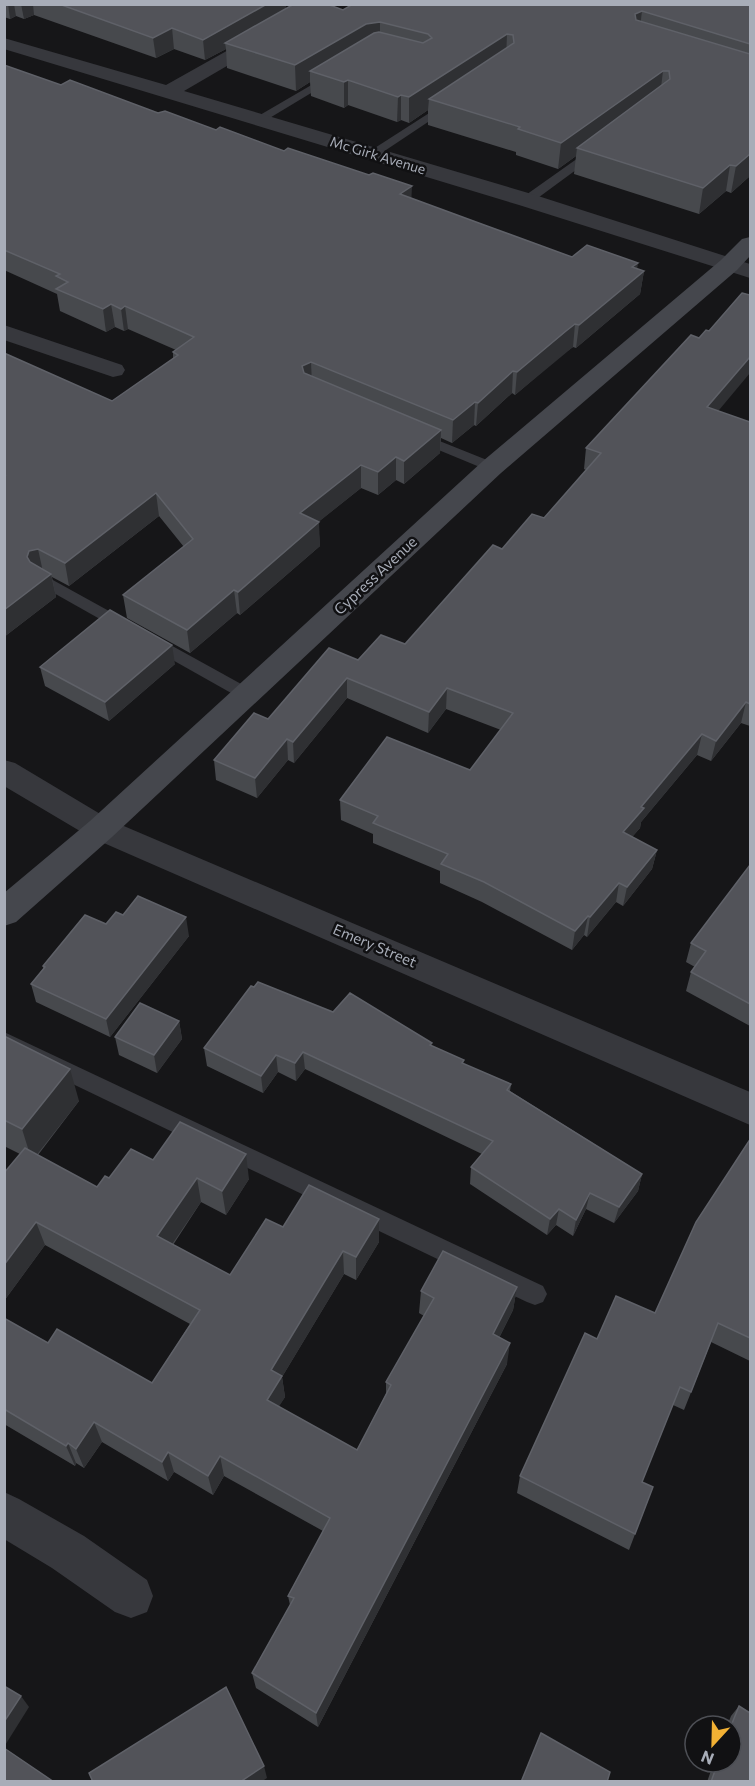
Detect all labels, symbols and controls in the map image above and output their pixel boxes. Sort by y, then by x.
street label: Mc Girk Avenue [328,132,428,178]
street label: Cypress Avenue [330,532,420,618]
street label: Emery Street [331,919,419,971]
north arrow [683,1714,743,1774]
text: N [698,1747,716,1769]

